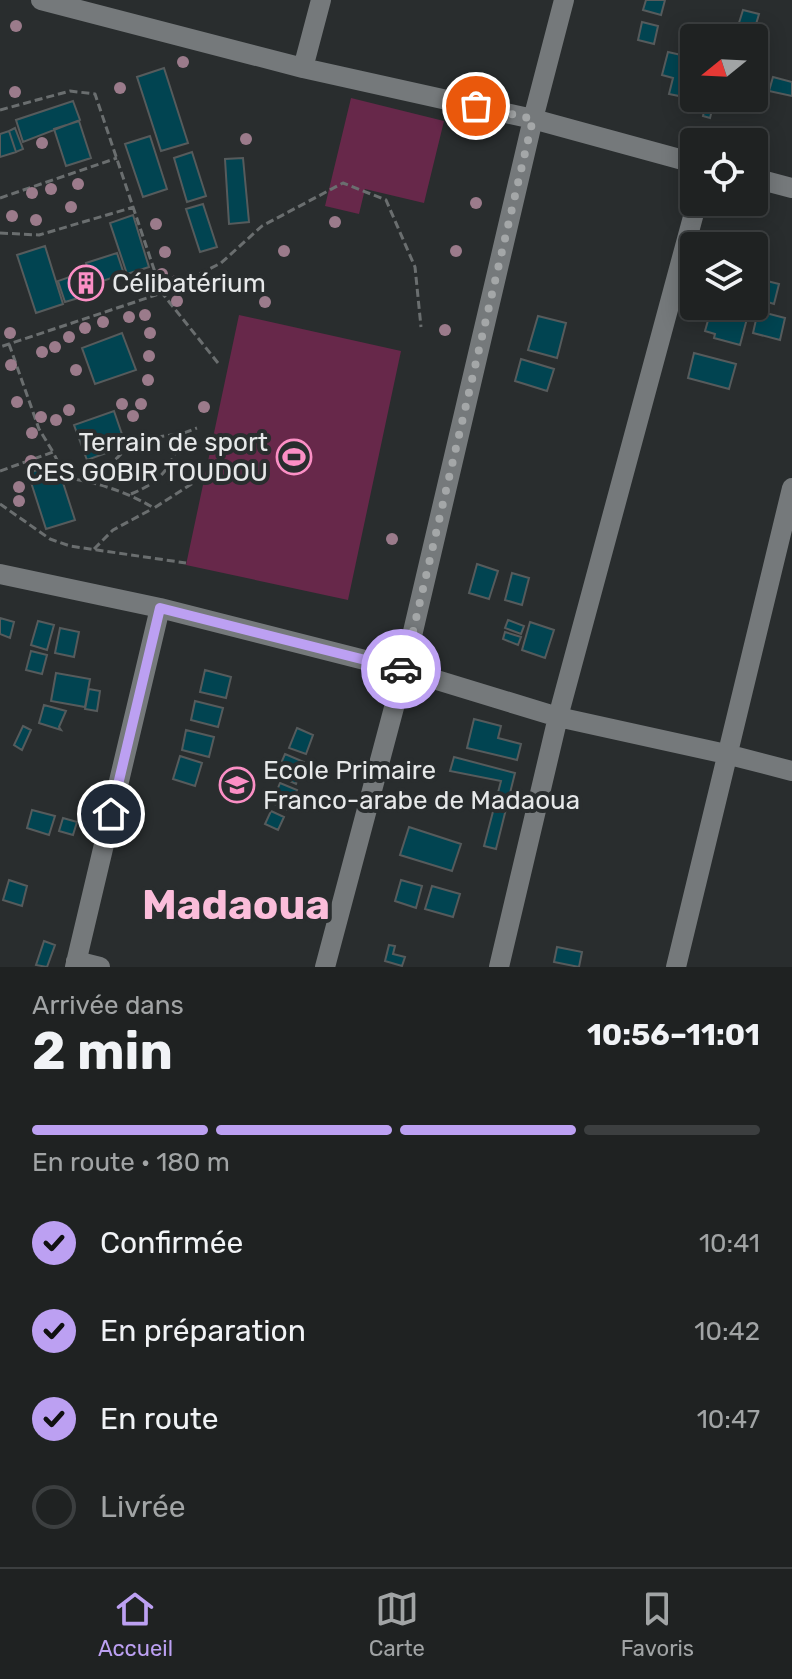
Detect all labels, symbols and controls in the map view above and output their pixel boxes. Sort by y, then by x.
north arrow [680,24,768,112]
map controls [680,24,768,320]
pin [442,72,510,140]
icon: bag [454,84,498,128]
button: locate [680,128,768,216]
button: layers [680,232,768,320]
building icon: Célibatérium [67,264,105,302]
place label: Célibatérium [112,268,266,299]
place label: Terrain de sport CES GOBIR TOUDOU [26,427,268,488]
sports icon: Terrain de sport CES GOBIR TOUDOU [275,438,313,476]
courier [361,629,441,709]
icon: car [379,647,423,691]
place label: Ecole Primaire Franco-arabe de Madaoua [263,755,580,816]
school or university icon: Ecole Primaire Franco-arabe de Madaoua [218,766,256,804]
pin [77,780,145,848]
icon: home [89,792,133,836]
district label: Madaoua [142,880,330,930]
text: Arrivée dans [32,990,184,1021]
text: 10:56–11:01 [587,1017,760,1053]
text: 2 min [32,1020,173,1082]
text: En route · 180 m [32,1147,230,1178]
icon: check [32,1221,76,1265]
text: Confirmée [100,1225,243,1261]
text: 10:41 [699,1228,760,1259]
icon: check [32,1309,76,1353]
text: En préparation [100,1313,306,1349]
text: 10:42 [694,1316,760,1347]
icon: check [32,1397,76,1441]
text: En route [100,1401,219,1437]
text: 10:47 [697,1404,760,1435]
text: Livrée [100,1489,185,1525]
tab: Accueil [98,1587,173,1662]
tab: Carte [369,1587,425,1662]
tab: Favoris [621,1587,694,1662]

